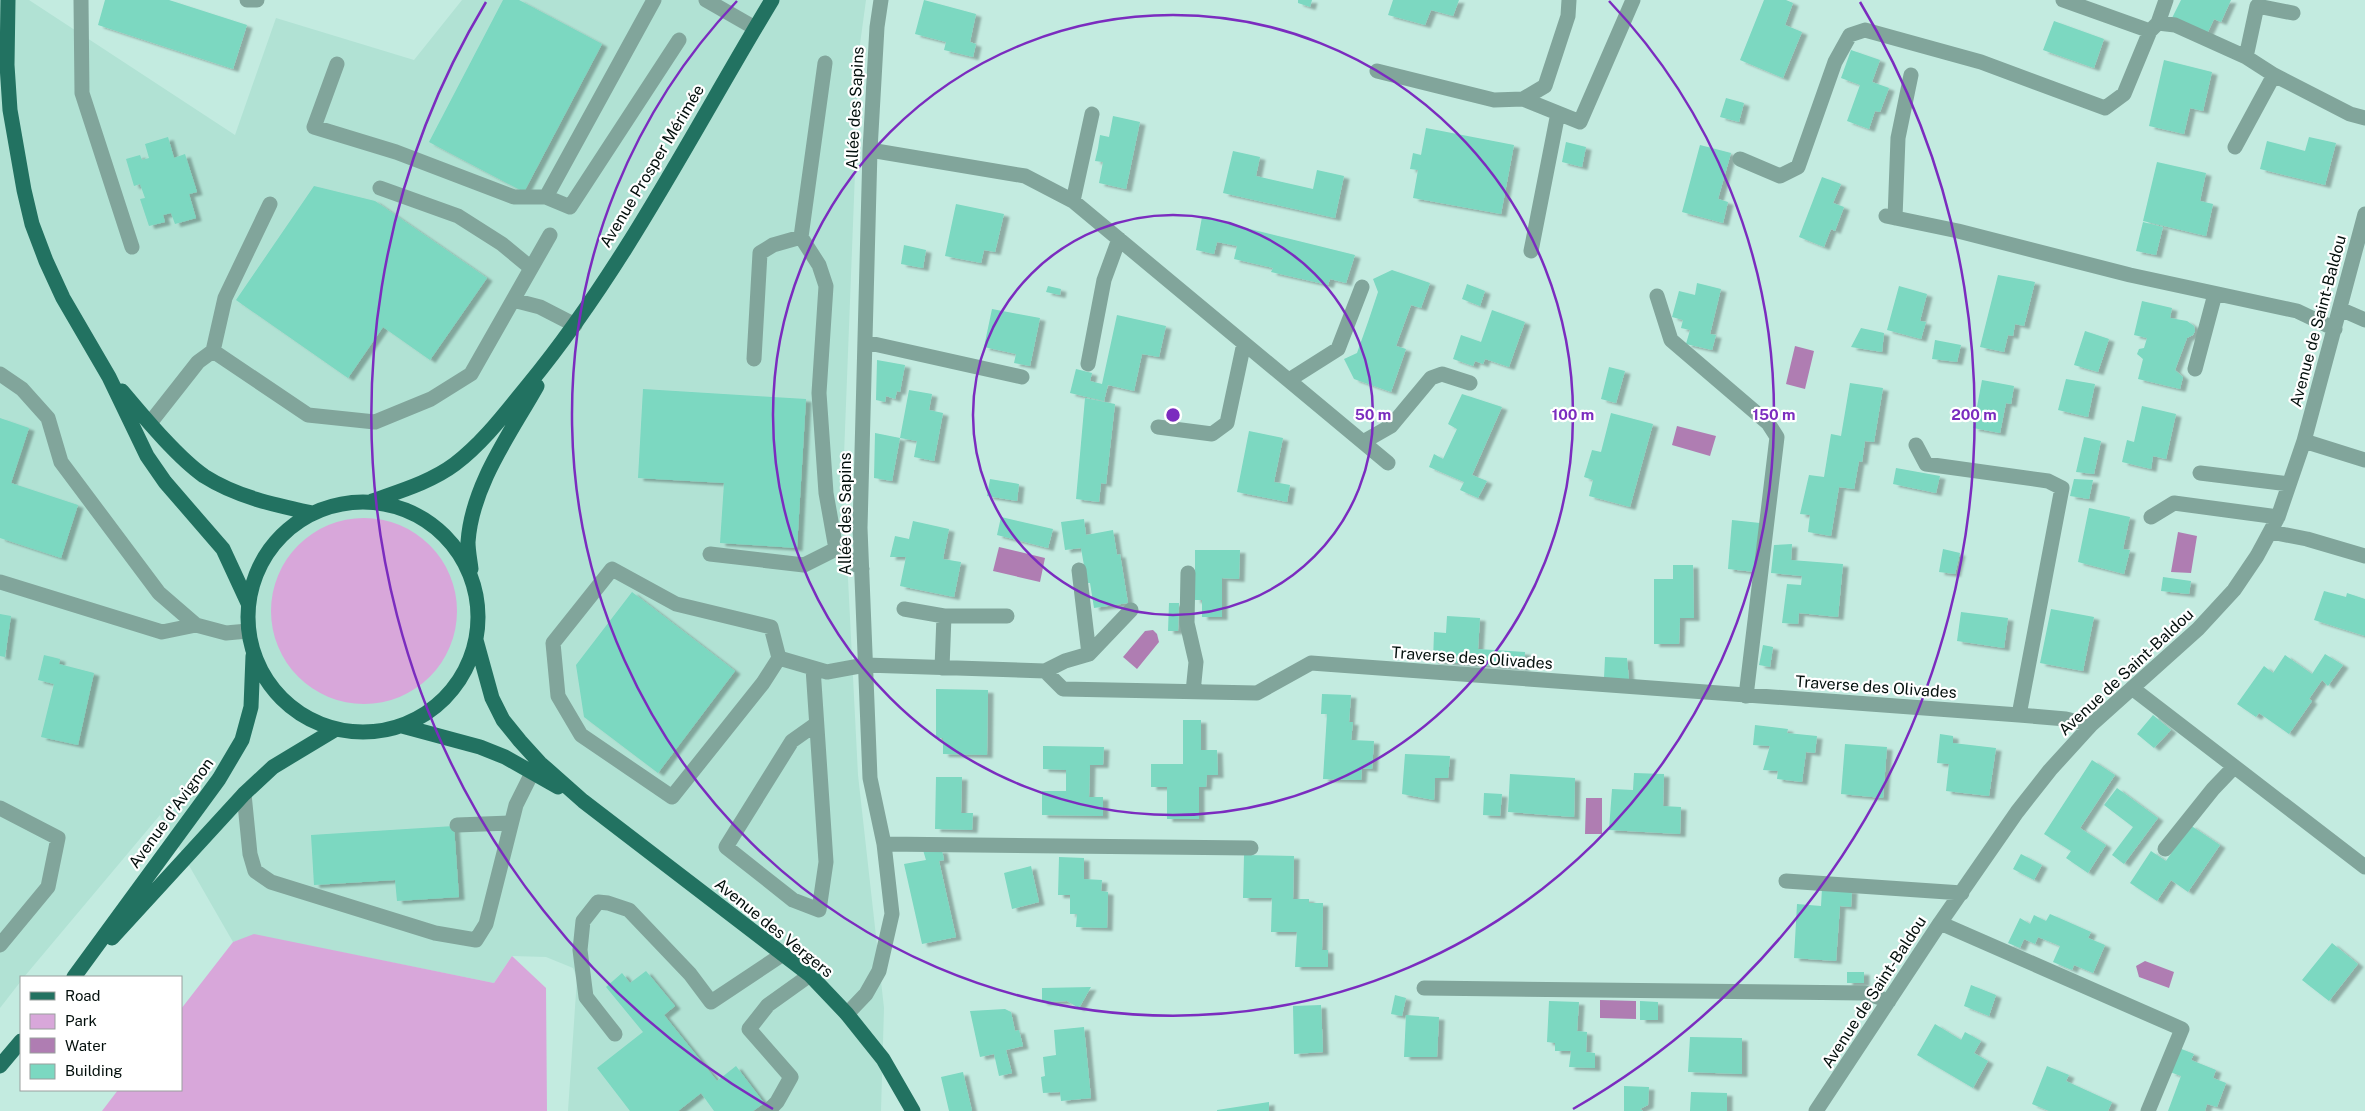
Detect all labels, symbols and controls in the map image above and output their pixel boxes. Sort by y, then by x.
street label: Allée des Sapins [842,46,868,170]
street label: Avenue Prosper Mérimée [596,81,708,251]
street label: Avenue de Saint-Baldou [2286,233,2350,409]
centre of rings [1164,406,1182,424]
text: 50 m [1355,406,1391,423]
text: 100 m [1552,406,1594,423]
text: 150 m [1752,406,1796,423]
text: 200 m [1951,406,1997,423]
street label: Allée des Sapins [836,453,855,575]
street label: Avenue de Saint-Baldou [2055,605,2197,739]
street label: Traverse des Olivades [1391,643,1553,673]
street label: Traverse des Olivades [1795,672,1957,702]
street label: Avenue d'Avignon [125,754,217,872]
street label: Avenue des Vergers [711,874,837,982]
street label: Avenue de Saint-Baldou [1818,913,1930,1071]
legend [20,976,182,1091]
text: Road [65,987,101,1004]
text: Park [65,1012,97,1029]
text: Water [65,1037,107,1054]
text: Building [65,1062,123,1079]

